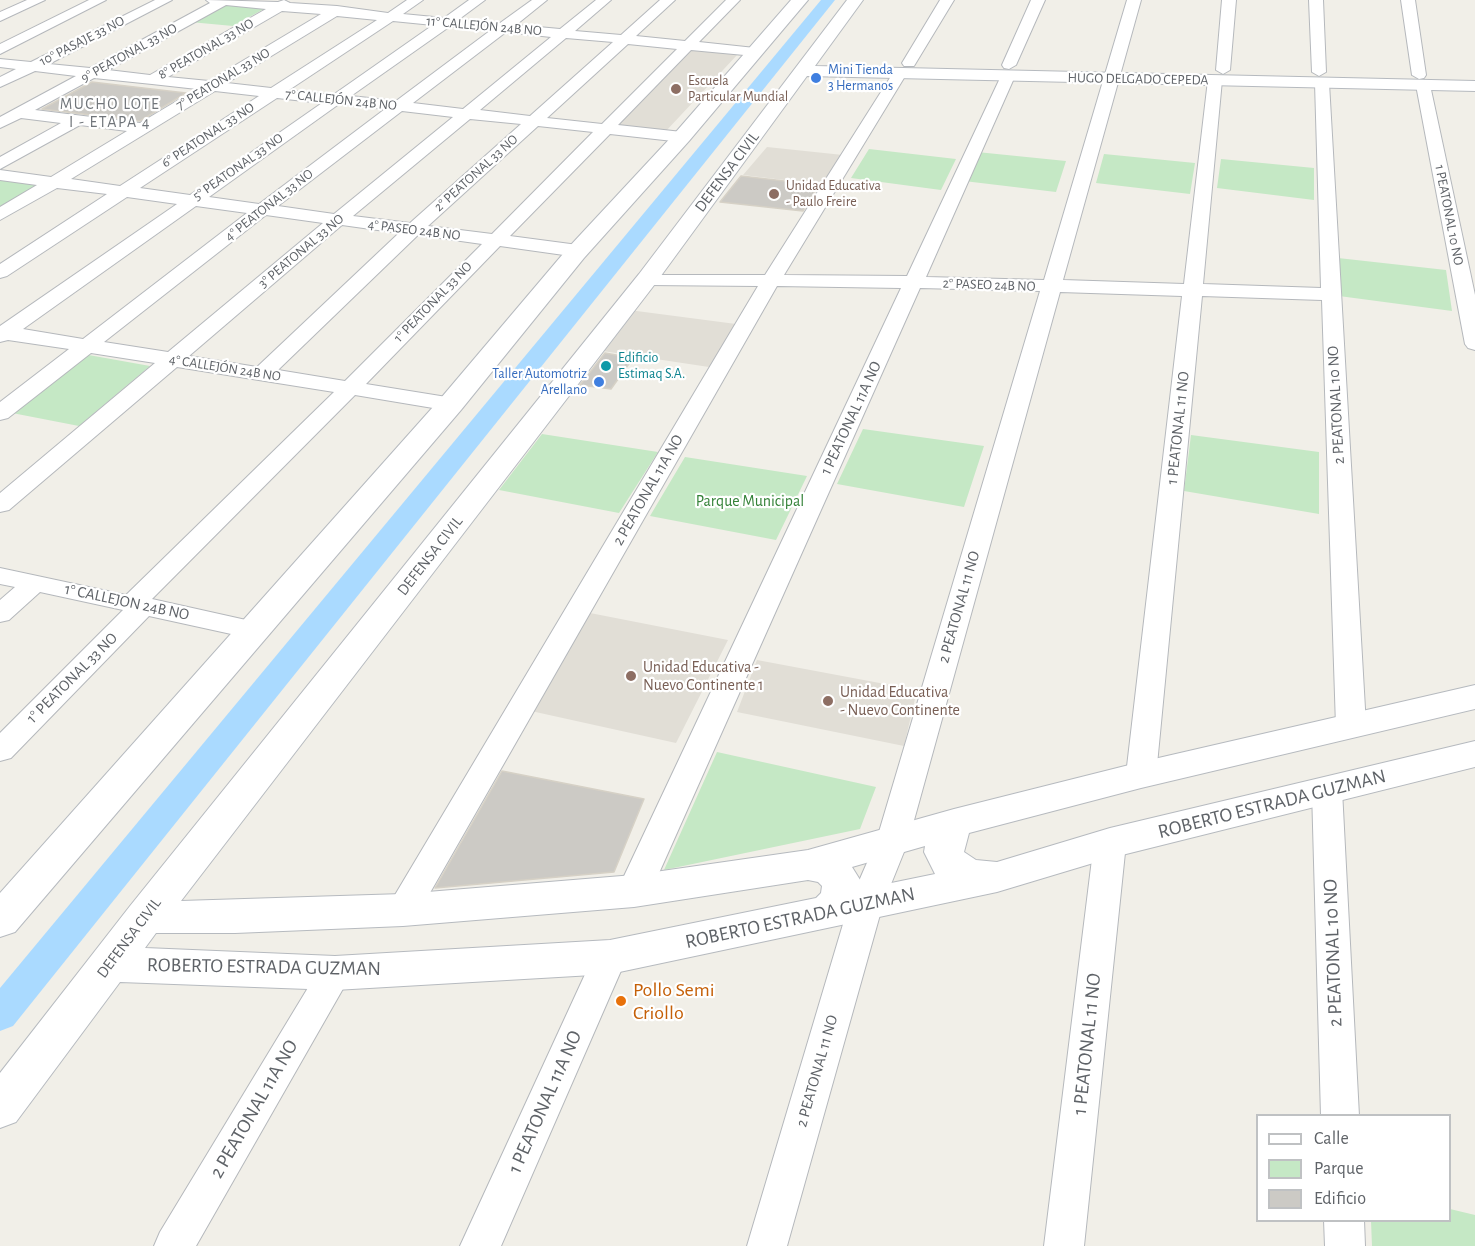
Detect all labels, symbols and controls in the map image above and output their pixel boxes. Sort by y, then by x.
street label: 10° PASAJE 33 NO [37,12,127,70]
street label: 11° CALLEJÓN 24B NO [426,13,542,39]
street label: 8° PEATONAL 33 NO [155,15,257,83]
street label: 9° PEATONAL 33 NO [78,20,180,86]
street label: 7° PEATONAL 33 NO [173,44,273,114]
place label: Mini Tienda 3 Hermanos [828,62,893,94]
street label: HUGO DELGADO CEPEDA [1067,69,1209,89]
marker: Mini Tienda 3 Hermanos [809,71,823,85]
place label: Escuela Particular Mundial [688,73,788,106]
marker: Escuela Particular Mundial [669,82,683,96]
street label: 7° CALLEJÓN 24B NO [284,86,398,114]
district label: MUCHO LOTE I - ETAPA 4 [60,94,160,132]
street label: 6° PEATONAL 33 NO [158,99,258,171]
street label: DEFENSA CIVIL [691,128,763,216]
street label: 5° PEATONAL 33 NO [189,130,287,204]
street label: 2° PEATONAL 33 NO [431,131,521,215]
street label: 1 PEATONAL 10 NO [1431,163,1467,267]
street label: 4° PEATONAL 33 NO [221,165,317,245]
place label: Unidad Educativa - Paulo Freire [786,178,881,210]
marker: Unidad Educativa - Paulo Freire [767,187,781,201]
street label: 3° PEATONAL 33 NO [255,210,347,292]
street label: 4° PASEO 24B NO [367,216,461,244]
street label: 1° PEATONAL 33 NO [390,258,476,346]
street label: 2° PASEO 24B NO [942,275,1036,295]
street label: 2 PEATONAL 10 NO [1323,345,1349,465]
place label: Edificio Estimaq S.A. [618,350,685,382]
street label: 4° CALLEJÓN 24B NO [168,351,282,385]
street label: 1 PEATONAL 11A NO [816,358,886,478]
marker: Edificio Estimaq S.A. [599,359,613,373]
place label: Taller Automotriz Arellano [492,366,587,398]
street label: 1 PEATONAL 11 NO [1163,370,1193,486]
marker: Taller Automotriz Arellano [592,375,606,389]
street label: 2 PEATONAL 11A NO [608,431,688,549]
park label: Parque Municipal [696,491,804,511]
street label: DEFENSA CIVIL [393,513,467,599]
street label: 2 PEATONAL 11 NO [934,549,984,665]
street label: 1° CALLEJON 24B NO [63,579,191,625]
street label: 1° PEATONAL 33 NO [23,629,121,727]
place label: Unidad Educativa - Nuevo Continente 1 [643,657,764,695]
marker: Unidad Educativa - Nuevo Continente 1 [624,669,638,683]
place label: Unidad Educativa - Nuevo Continente [840,682,960,720]
marker: Unidad Educativa - Nuevo Continente [821,694,835,708]
street label: ROBERTO ESTRADA GUZMAN [1156,764,1388,844]
street label: 2 PEATONAL 10 NO [1318,879,1348,1027]
street label: ROBERTO ESTRADA GUZMAN [683,882,917,954]
street label: DEFENSA CIVIL [93,894,165,982]
street label: ROBERTO ESTRADA GUZMAN [147,953,381,981]
street label: 1 PEATONAL 11 NO [1068,972,1106,1116]
place label: Pollo Semi Criollo [633,978,714,1025]
marker: Pollo Semi Criollo [614,994,628,1008]
street label: 2 PEATONAL 11 NO [792,1013,842,1129]
street label: 1 PEATONAL 11A NO [503,1027,587,1177]
street label: 2 PEATONAL 11A NO [205,1035,303,1183]
legend [1256,1114,1451,1222]
text: Calle [1314,1130,1349,1148]
text: Parque [1314,1160,1363,1178]
text: Edificio [1314,1190,1366,1208]

